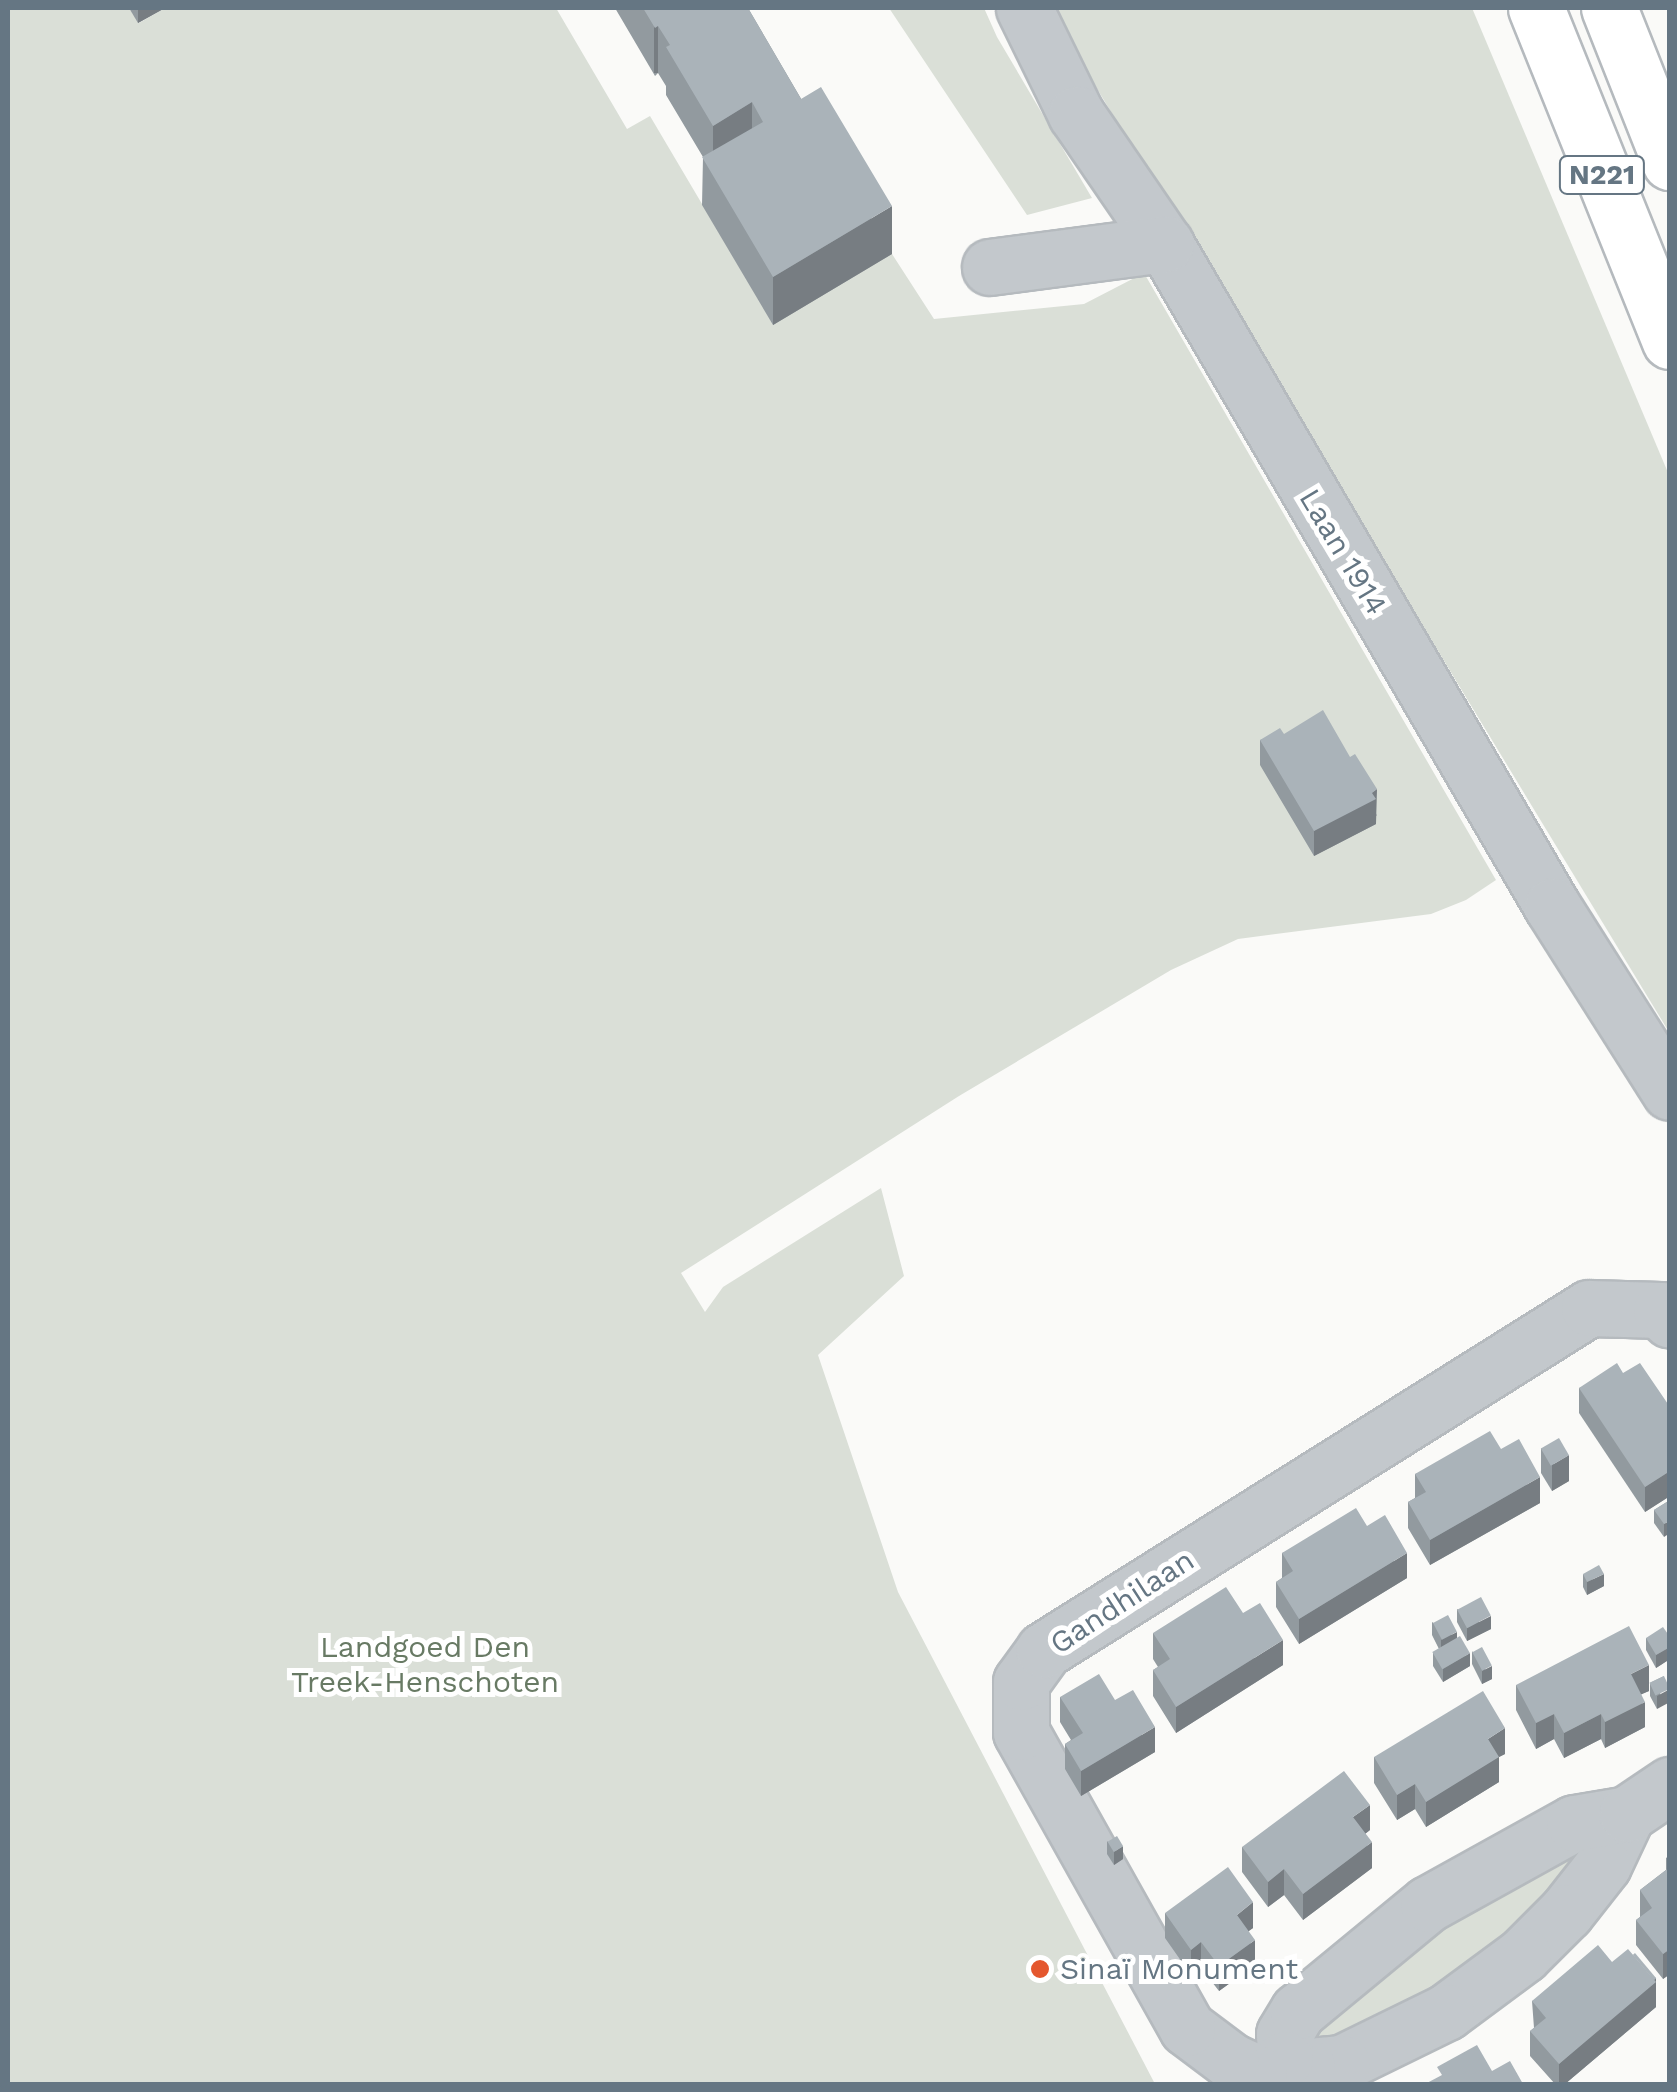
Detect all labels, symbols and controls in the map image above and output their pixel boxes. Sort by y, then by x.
road number: N221 [1557,152,1647,198]
street label: Laan 1914 [1291,482,1395,622]
street label: Gandhilaan [1043,1542,1201,1662]
park label: Landgoed Den Treek-Henschoten [291,1629,559,1700]
place label: Sinaï Monument [1060,1951,1298,1987]
marker: Sinaï Monument [1029,1958,1051,1980]

